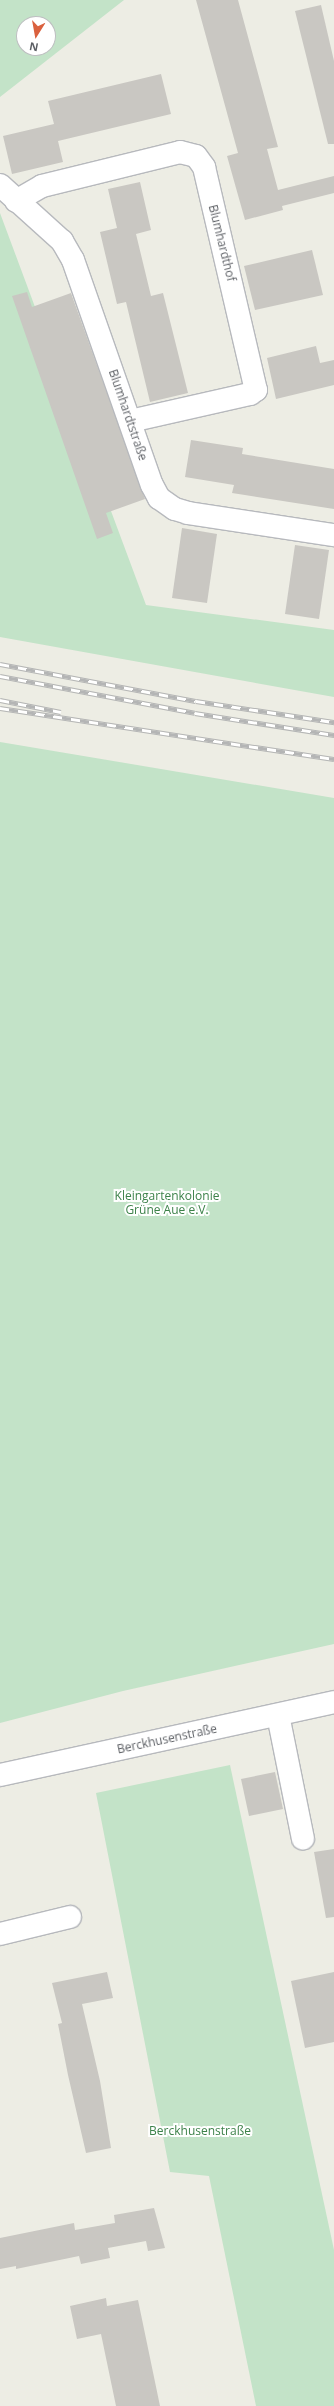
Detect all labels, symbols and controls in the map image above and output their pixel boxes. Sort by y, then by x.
north arrow [16,16,56,56]
text: N [28,39,40,56]
street label: Blumhardthof [206,203,238,283]
street label: Blumhardtstraße [106,367,150,463]
park label: Kleingartenkolonie Grüne Aue e.V. [115,1189,219,1217]
street label: Berckhusenstraße [116,1721,218,1757]
park label: Berckhusenstraße [149,2124,251,2138]

